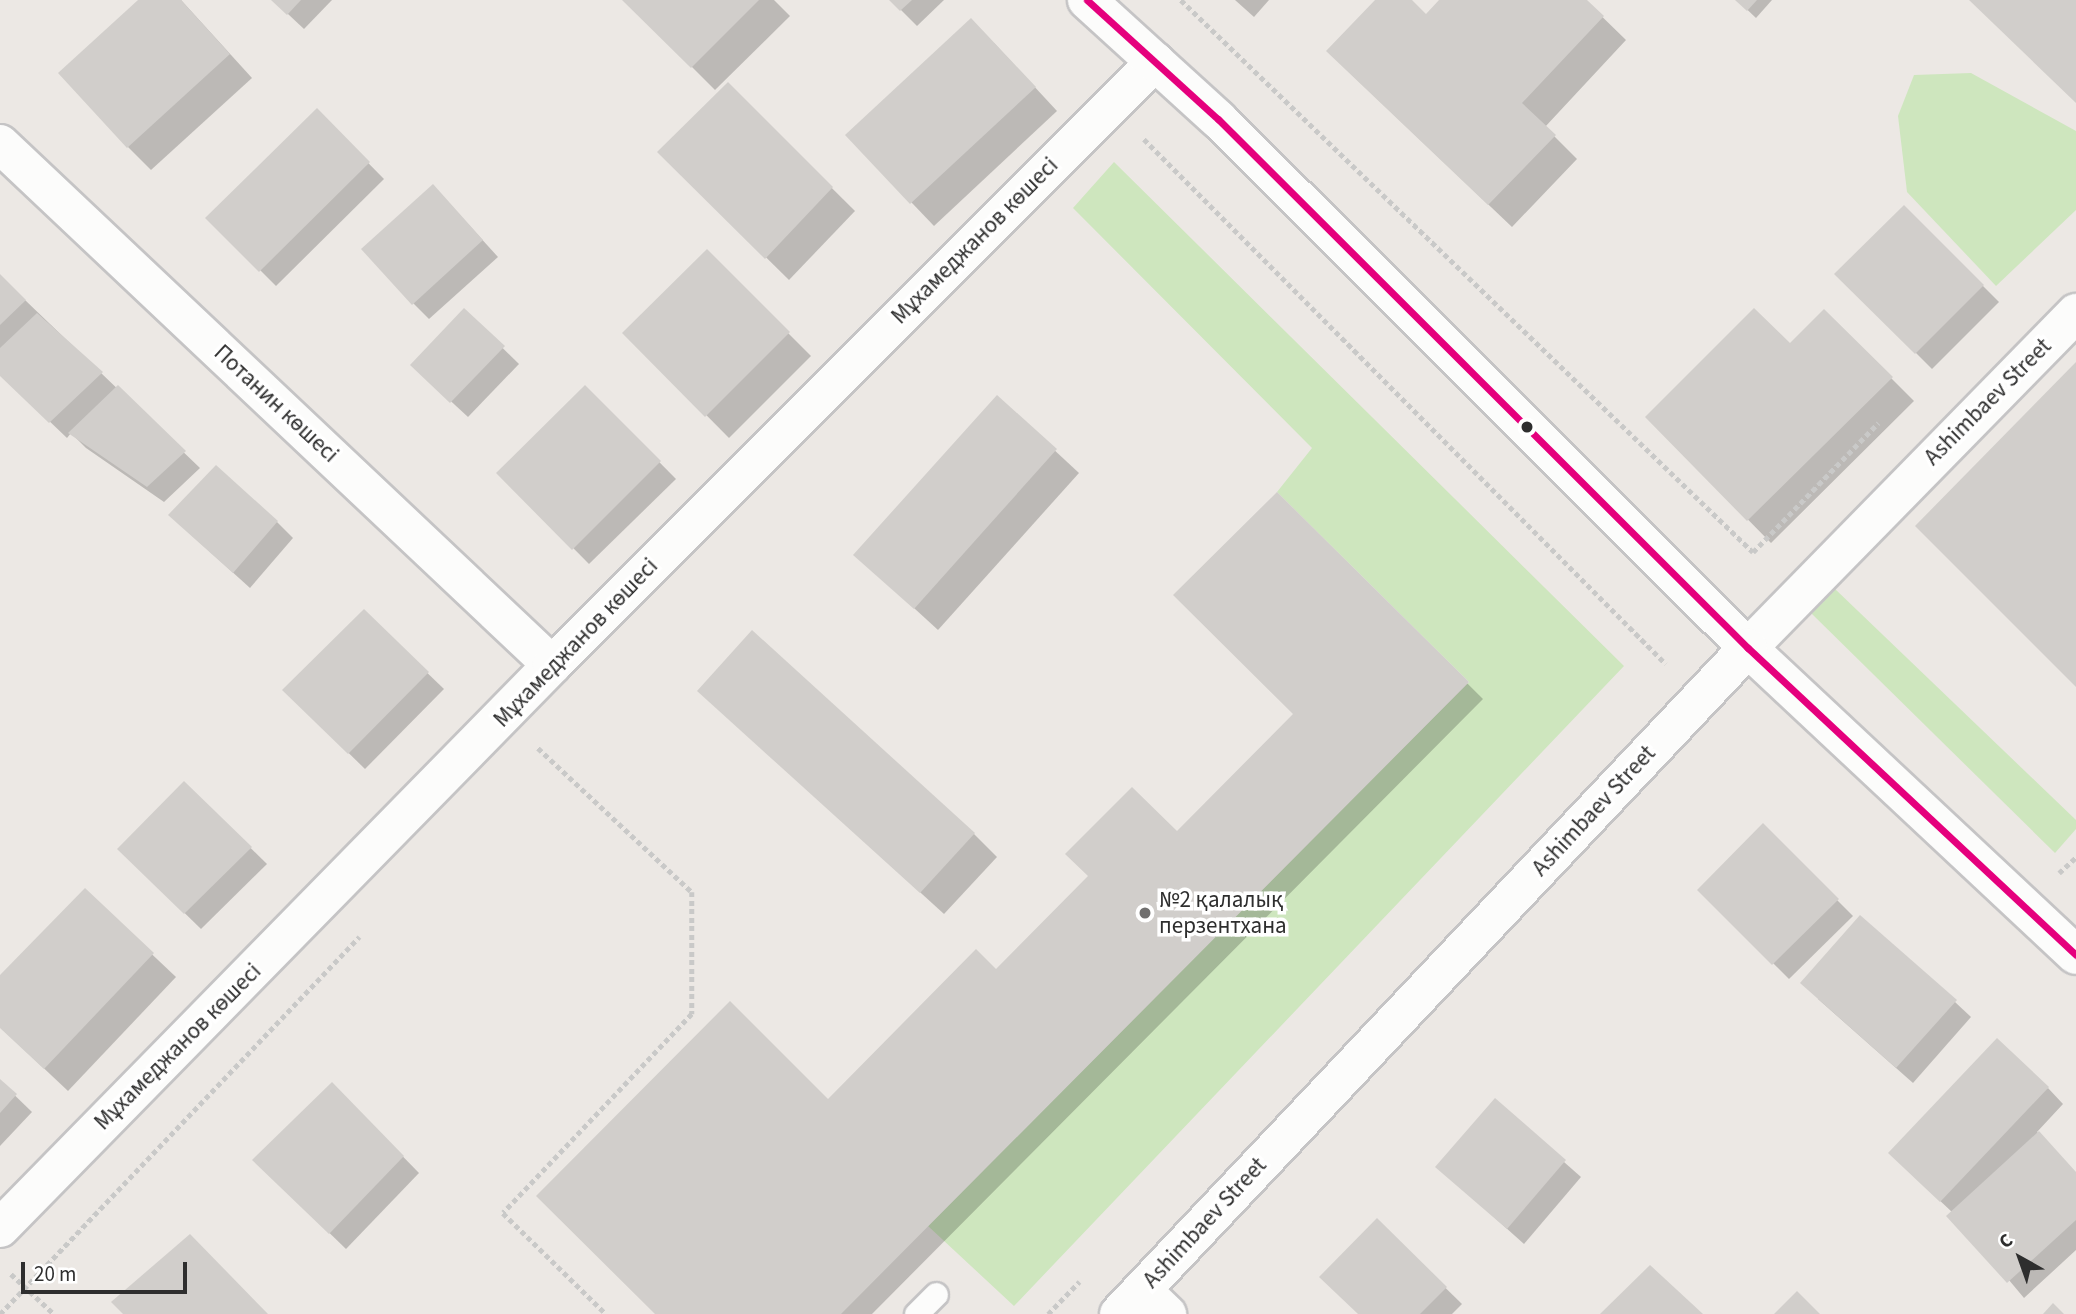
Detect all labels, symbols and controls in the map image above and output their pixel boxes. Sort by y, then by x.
street label: Мұхамеджанов көшесі [886,152,1064,330]
street label: Ashimbaev Street [1919,333,2057,471]
street label: Потанин көшесі [208,339,344,469]
unlabelled marker [1520,420,1534,434]
street label: Мұхамеджанов көшесі [488,553,664,733]
street label: Ashimbaev Street [1526,740,1662,882]
place label: №2 қалалық перзентхана [1159,886,1287,940]
marker: №2 қалалық перзентхана [1137,905,1153,921]
street label: Мұхамеджанов көшесі [89,958,267,1136]
street label: Ashimbaev Street [1137,1152,1273,1294]
north arrow [1985,1223,2055,1293]
text: С [1993,1228,2019,1255]
scale bar [24,1248,191,1292]
text: 20 m [34,1259,76,1289]

